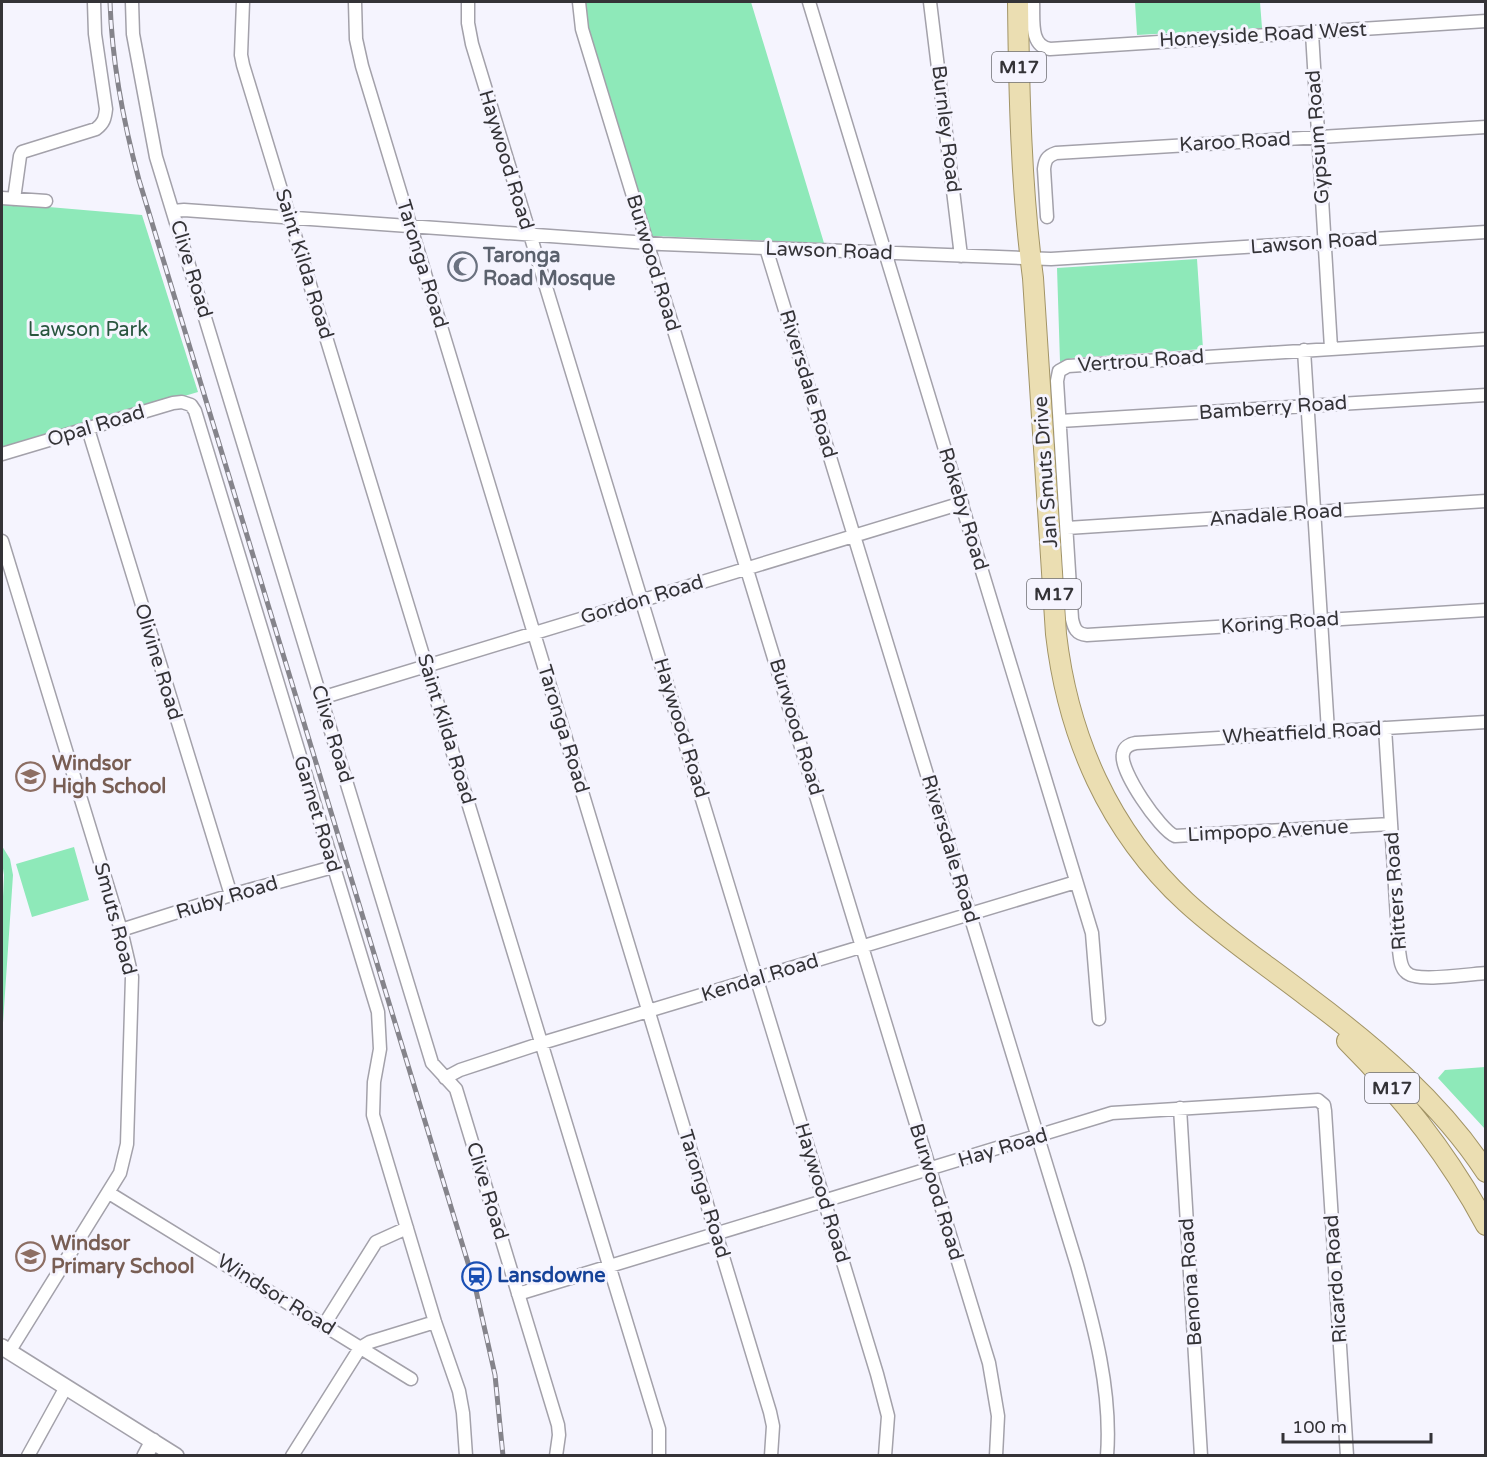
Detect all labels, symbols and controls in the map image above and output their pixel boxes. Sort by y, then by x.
street label: Honeyside Road West [1158,18,1368,52]
road number: M17 [992,52,1046,82]
street label: Burnley Road [926,64,966,194]
street label: Gypsum Road [1301,69,1335,205]
street label: Haywood Road [473,87,539,233]
street label: Karoo Road [1179,127,1291,157]
street label: Saint Kilda Road [270,186,338,342]
street label: Burwood Road [621,192,685,334]
street label: Taronga Road [391,197,453,331]
street label: Clive Road [165,217,217,321]
street label: Lawson Road [1249,227,1379,259]
street label: Lawson Road [765,237,893,265]
place label: Taronga Road Mosque [482,244,615,291]
mosque icon: Taronga Road Mosque [446,251,478,283]
street label: Riversdale Road [774,307,842,461]
park label: Lawson Park [28,318,148,342]
street label: Vertrou Road [1077,345,1205,377]
street label: Bamberry Road [1198,391,1348,425]
street label: Jan Smuts Drive [1029,395,1063,549]
street label: Opal Road [44,400,148,452]
street label: Rokeby Road [933,445,993,573]
street label: Anadale Road [1208,498,1344,532]
street label: Gordon Road [578,570,706,630]
road number: M17 [1027,579,1081,609]
street label: Olivine Road [129,601,187,723]
street label: Koring Road [1220,607,1340,639]
street label: Saint Kilda Road [412,651,480,807]
street label: Haywood Road [648,655,714,801]
street label: Burwood Road [764,656,828,798]
street label: Taronga Road [532,662,594,796]
street label: Clive Road [306,682,358,786]
street label: Wheatfield Road [1222,717,1382,749]
place label: Windsor High School [52,752,166,799]
street label: Garnet Road [288,753,346,875]
school or university icon: Windsor High School [15,760,47,792]
street label: Riversdale Road [916,772,984,926]
street label: Limpopo Avenue [1187,815,1349,847]
street label: Ritters Road [1380,831,1412,951]
street label: Smuts Road [88,860,142,978]
street label: Ruby Road [173,871,281,925]
street label: Kendal Road [699,949,821,1007]
road number: M17 [1365,1073,1419,1103]
street label: Haywood Road [789,1120,855,1266]
street label: Burwood Road [904,1121,968,1263]
street label: Hay Road [955,1123,1051,1173]
street label: Taronga Road [673,1127,735,1261]
street label: Clive Road [461,1139,513,1243]
street label: Ricardo Road [1320,1214,1352,1344]
street label: Benona Road [1175,1217,1207,1347]
place label: Windsor Primary School [51,1232,195,1279]
school or university icon: Windsor Primary School [14,1240,46,1272]
street label: Windsor Road [213,1249,339,1341]
station icon: Lansdowne [460,1260,492,1292]
place label: Lansdowne [497,1264,606,1288]
scale bar [1283,1406,1432,1444]
text: 100 m [1292,1416,1347,1438]

